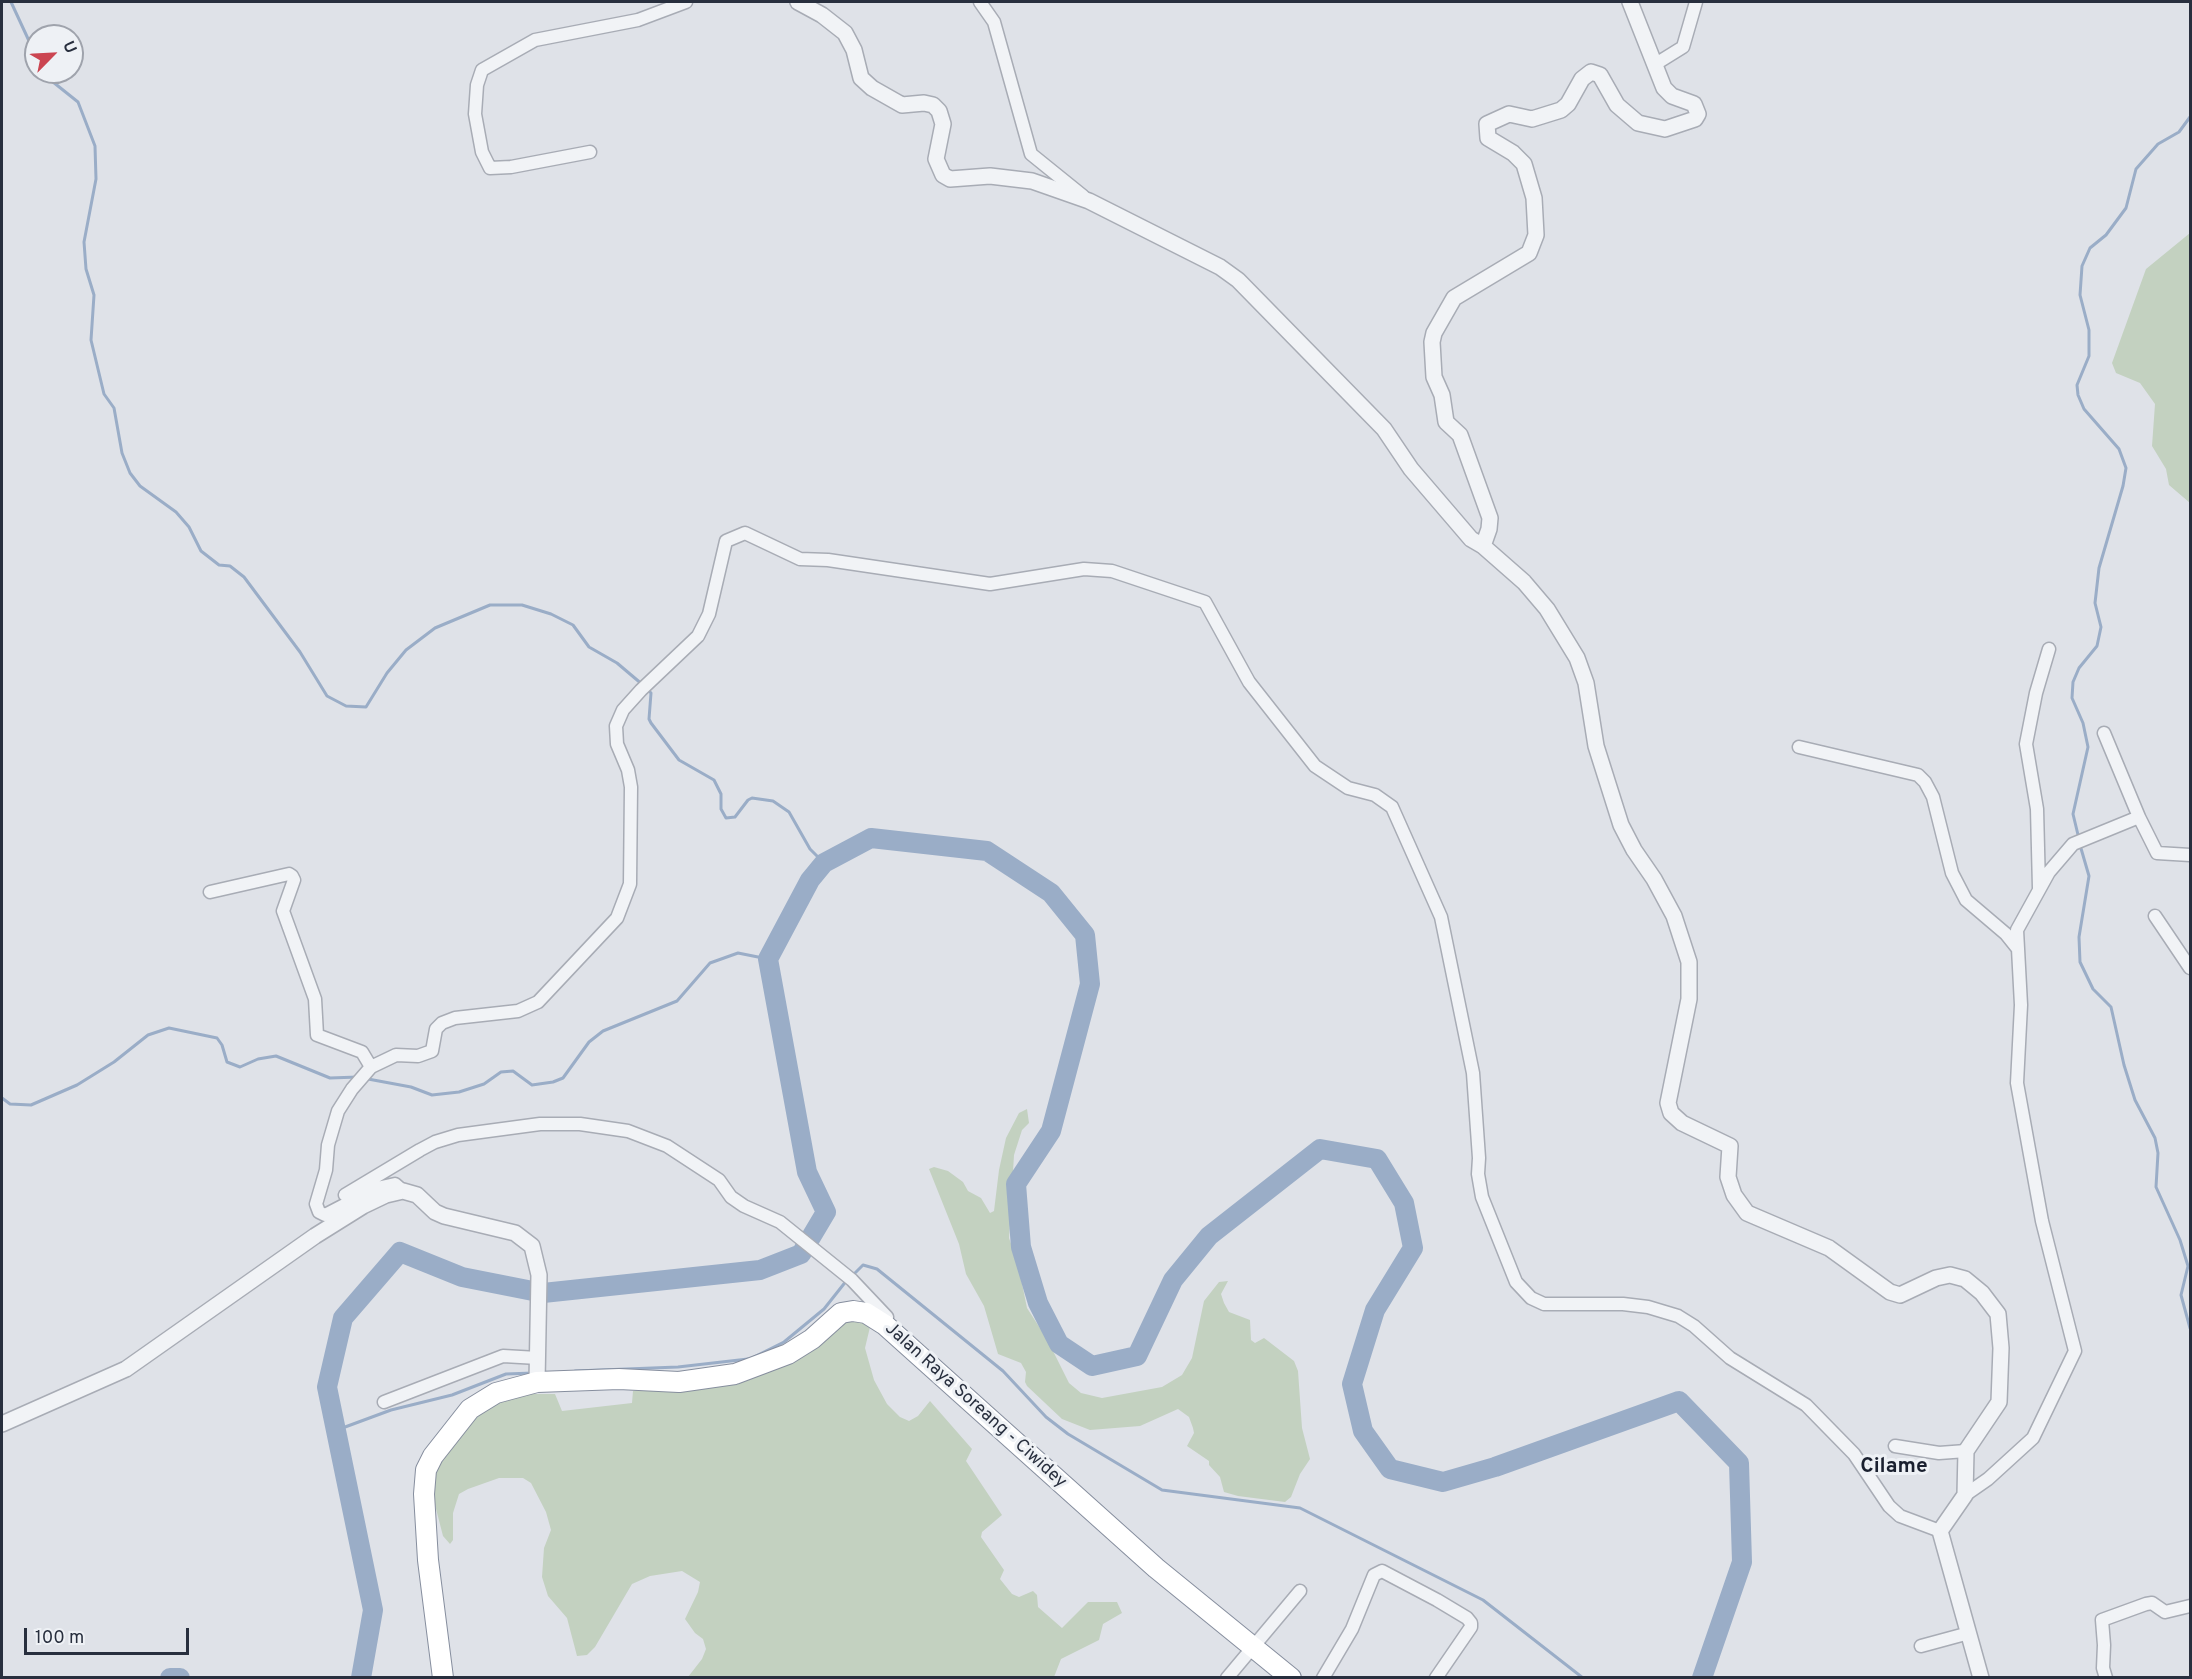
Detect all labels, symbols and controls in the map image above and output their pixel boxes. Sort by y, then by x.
north arrow [24,24,84,84]
text: U [57,38,80,57]
street label: Jalan Raya Soreang - Ciwidey [880,1319,1070,1493]
district label: Cilame [1860,1455,1928,1481]
scale bar [27,1616,192,1654]
text: 100 m [35,1627,84,1650]

